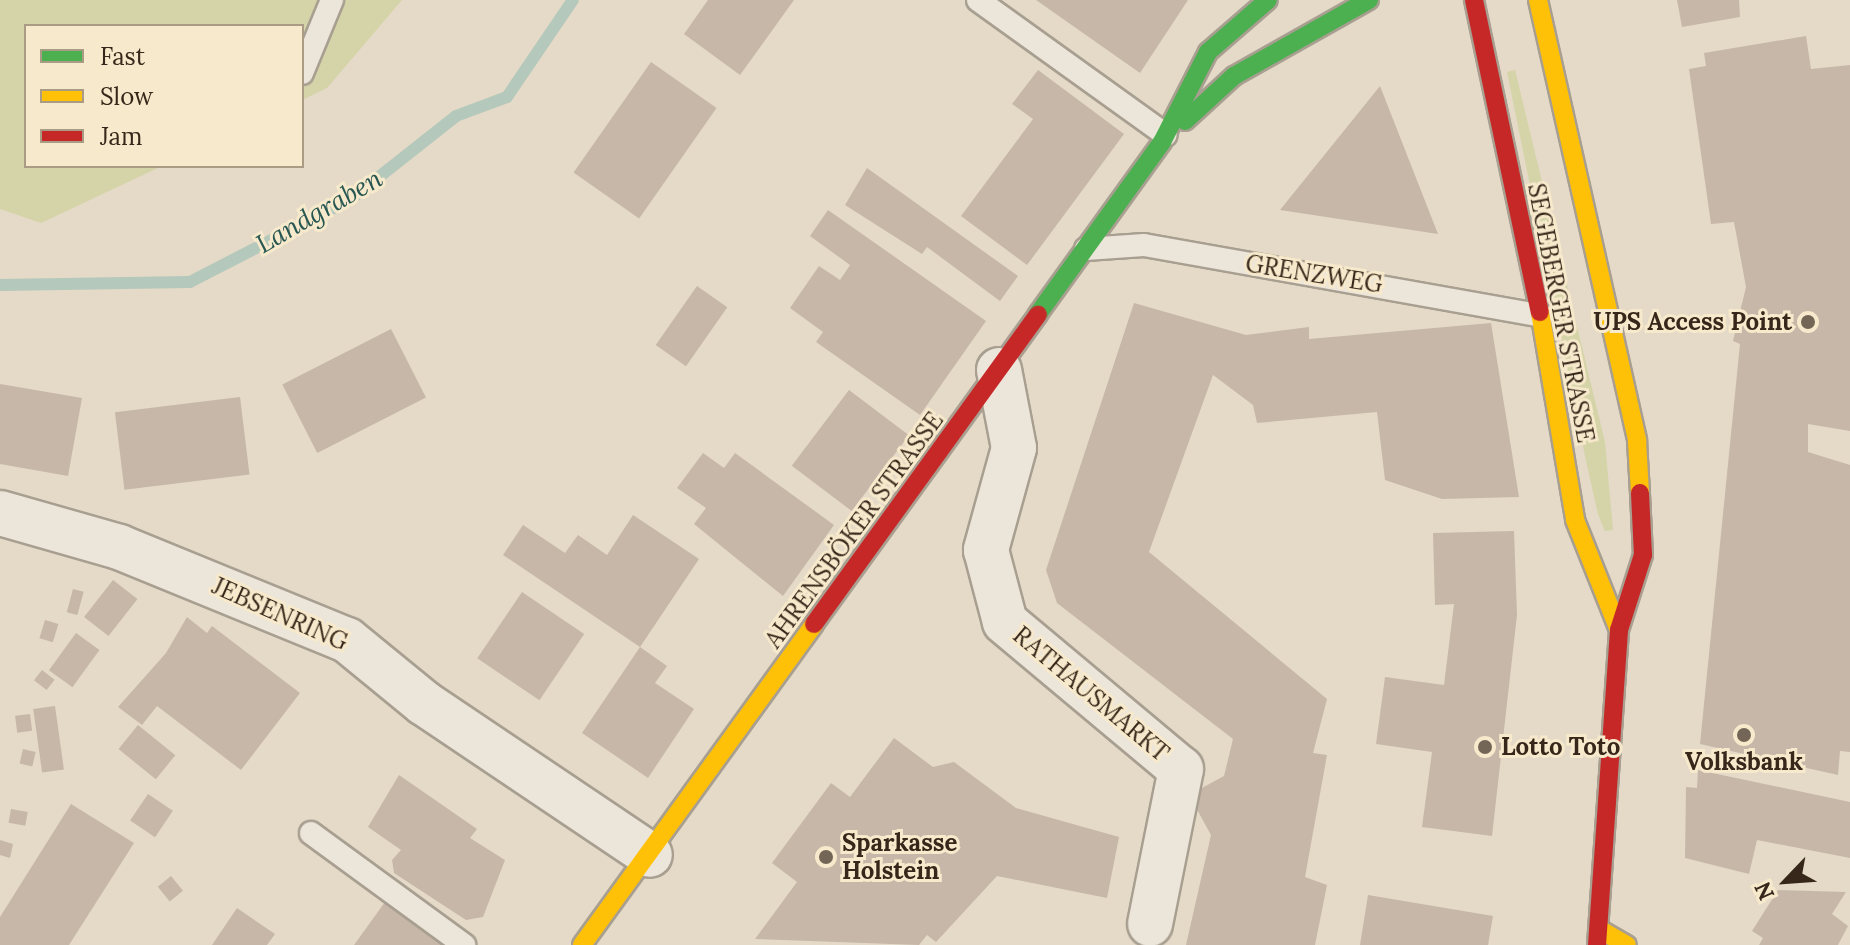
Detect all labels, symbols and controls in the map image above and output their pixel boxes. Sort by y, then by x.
legend [24,24,304,168]
text: Fast [100,41,145,72]
text: Slow [100,81,153,112]
text: Jam [100,121,142,152]
water label: Landgraben [250,162,388,260]
street label: SEGEBERGER STRASSE [1522,181,1600,445]
street label: GRENZWEG [1243,249,1385,299]
place label: UPS Access Point [1593,308,1792,336]
marker: UPS Access Point [1799,313,1817,331]
street label: AHRENSBÖKER STRASSE [759,406,949,654]
street label: JEBSENRING [208,571,352,657]
street label: RATHAUSMARKT [1007,620,1175,768]
marker: Volksbank [1735,726,1753,744]
place label: Lotto Toto [1501,733,1620,761]
marker: Lotto Toto [1476,738,1494,756]
place label: Volksbank [1685,748,1803,776]
place label: Sparkasse Holstein [842,829,957,885]
north arrow [1746,841,1826,921]
marker: Sparkasse Holstein [817,848,835,866]
text: N [1748,878,1781,905]

